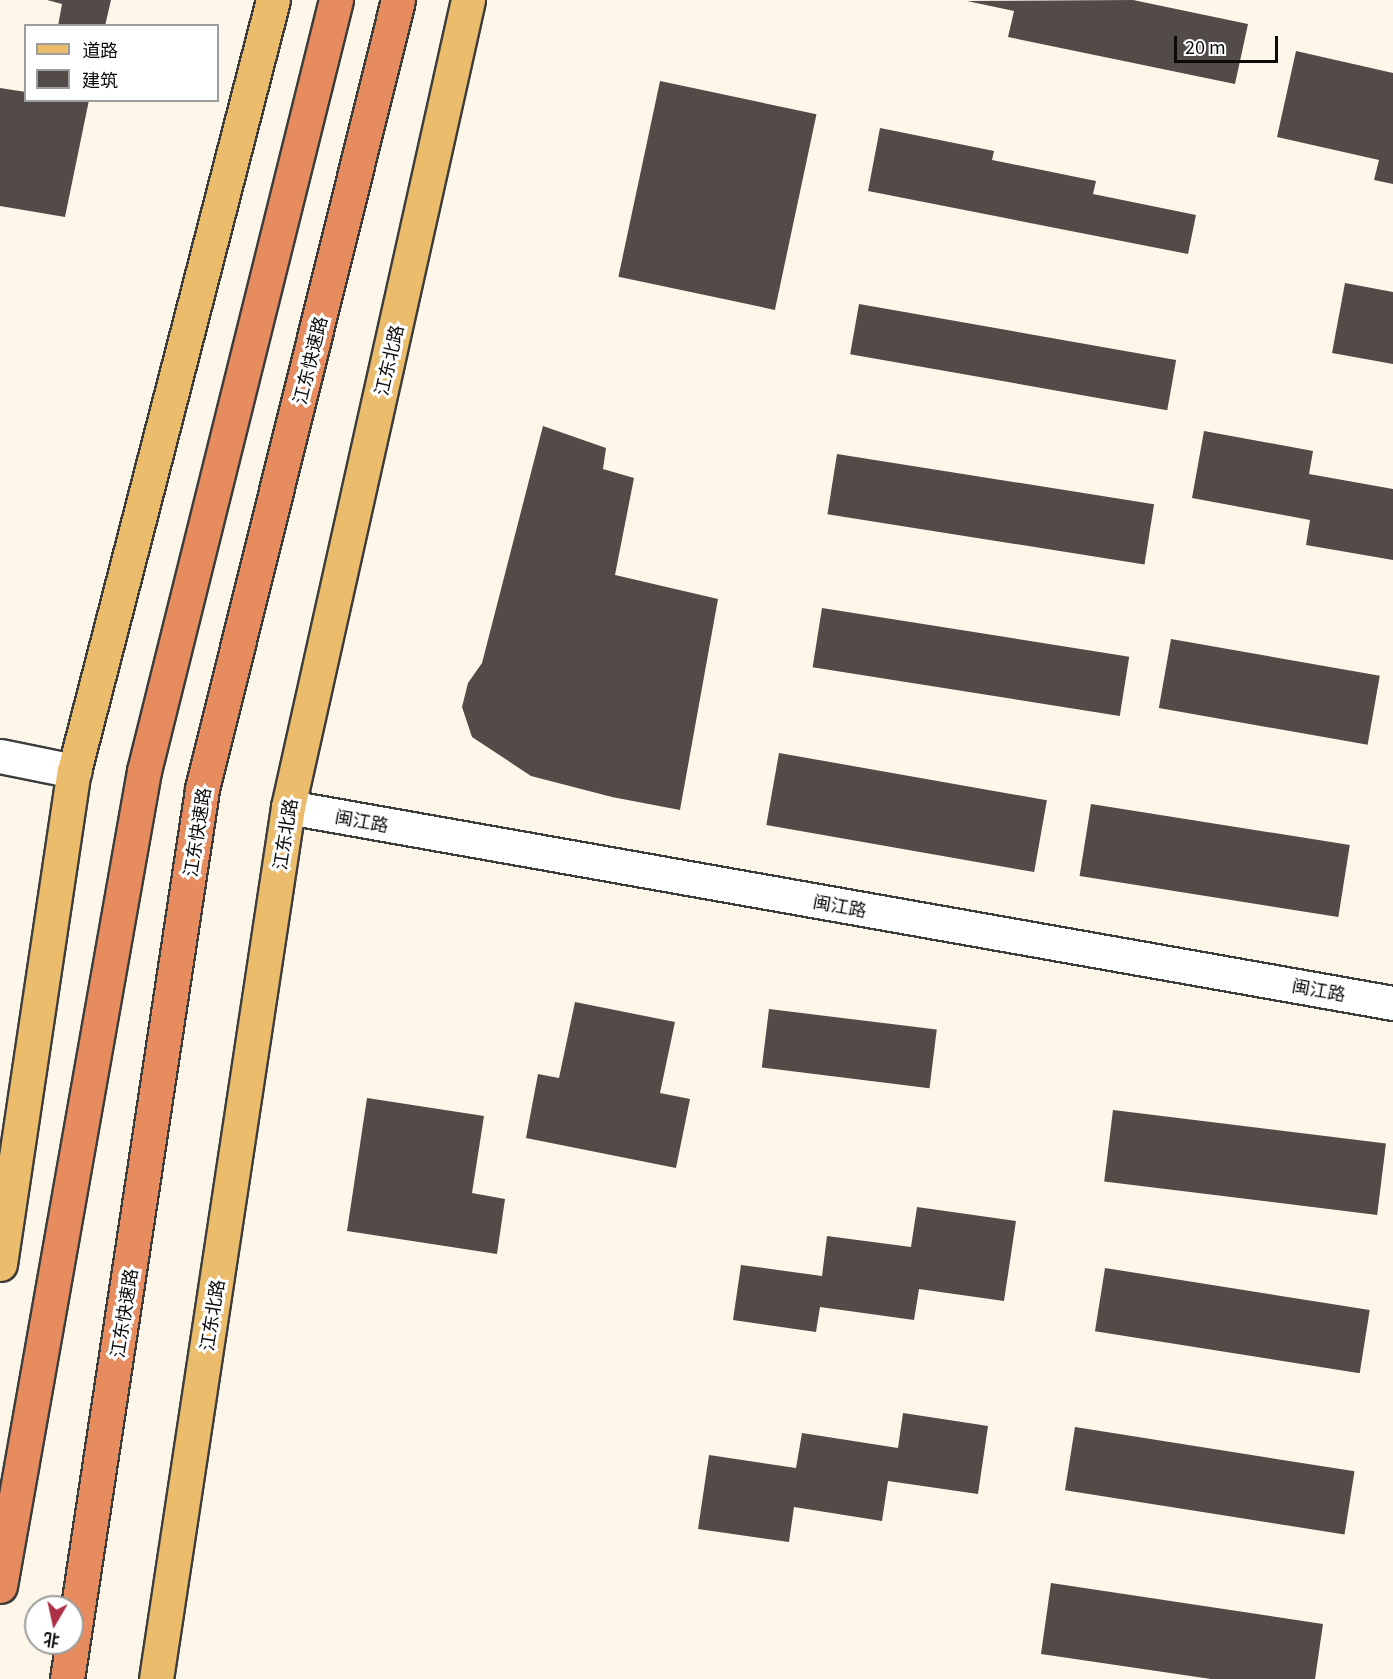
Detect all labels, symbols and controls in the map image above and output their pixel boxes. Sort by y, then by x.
legend [24,24,219,102]
scale bar [1177,24,1280,62]
text: 20 m [1185,33,1226,59]
text: 道路 [82,36,118,62]
text: 建筑 [82,66,118,92]
street label: 江东快速路 [288,314,330,406]
street label: 江东北路 [369,322,407,398]
street label: 江东快速路 [178,786,214,878]
street label: 江东北路 [268,797,300,871]
street label: 闽江路 [334,805,390,835]
street label: 闽江路 [812,890,868,920]
street label: 闽江路 [1291,974,1347,1004]
street label: 江东快速路 [105,1267,141,1359]
street label: 江东北路 [195,1278,227,1352]
north arrow [24,1595,84,1655]
text: 北 [42,1628,61,1654]

